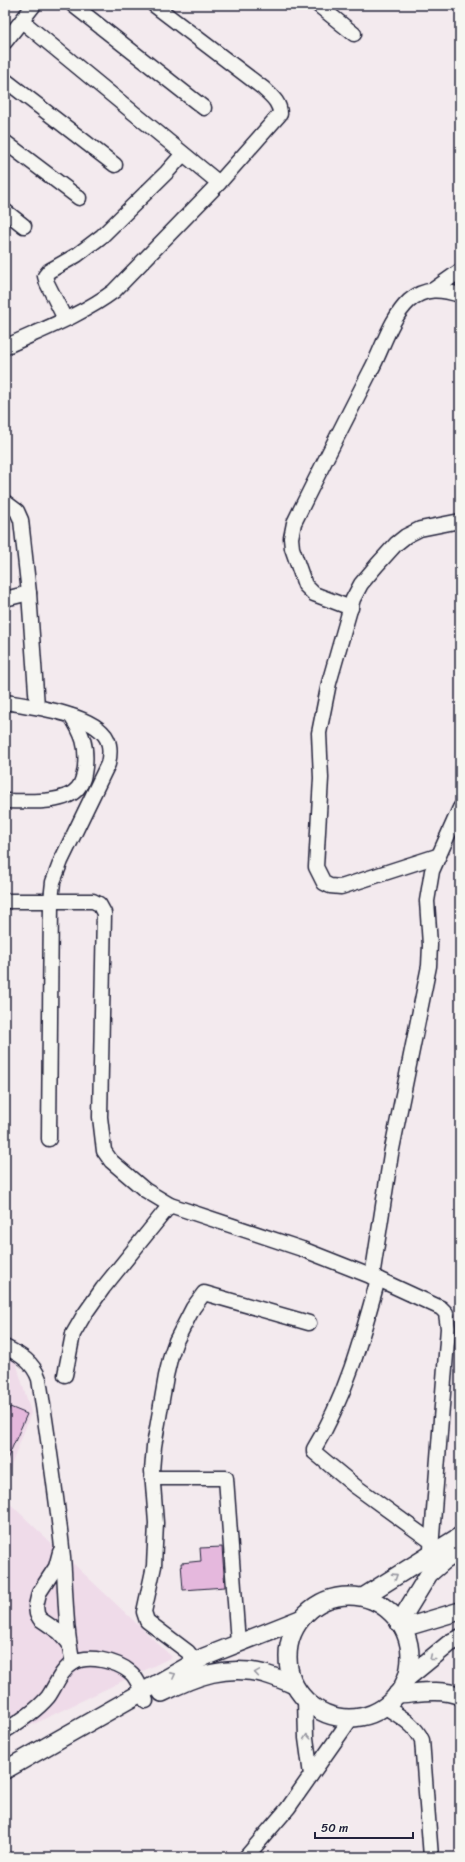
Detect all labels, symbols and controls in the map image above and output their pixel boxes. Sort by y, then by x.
one-way arrow [391,1573,398,1581]
one-way arrow [430,1653,437,1660]
one-way arrow [254,1669,261,1678]
one-way arrow [169,1672,176,1679]
one-way arrow [302,1734,311,1740]
scale bar [315,1814,413,1840]
text: 50 m [321,1817,348,1839]

